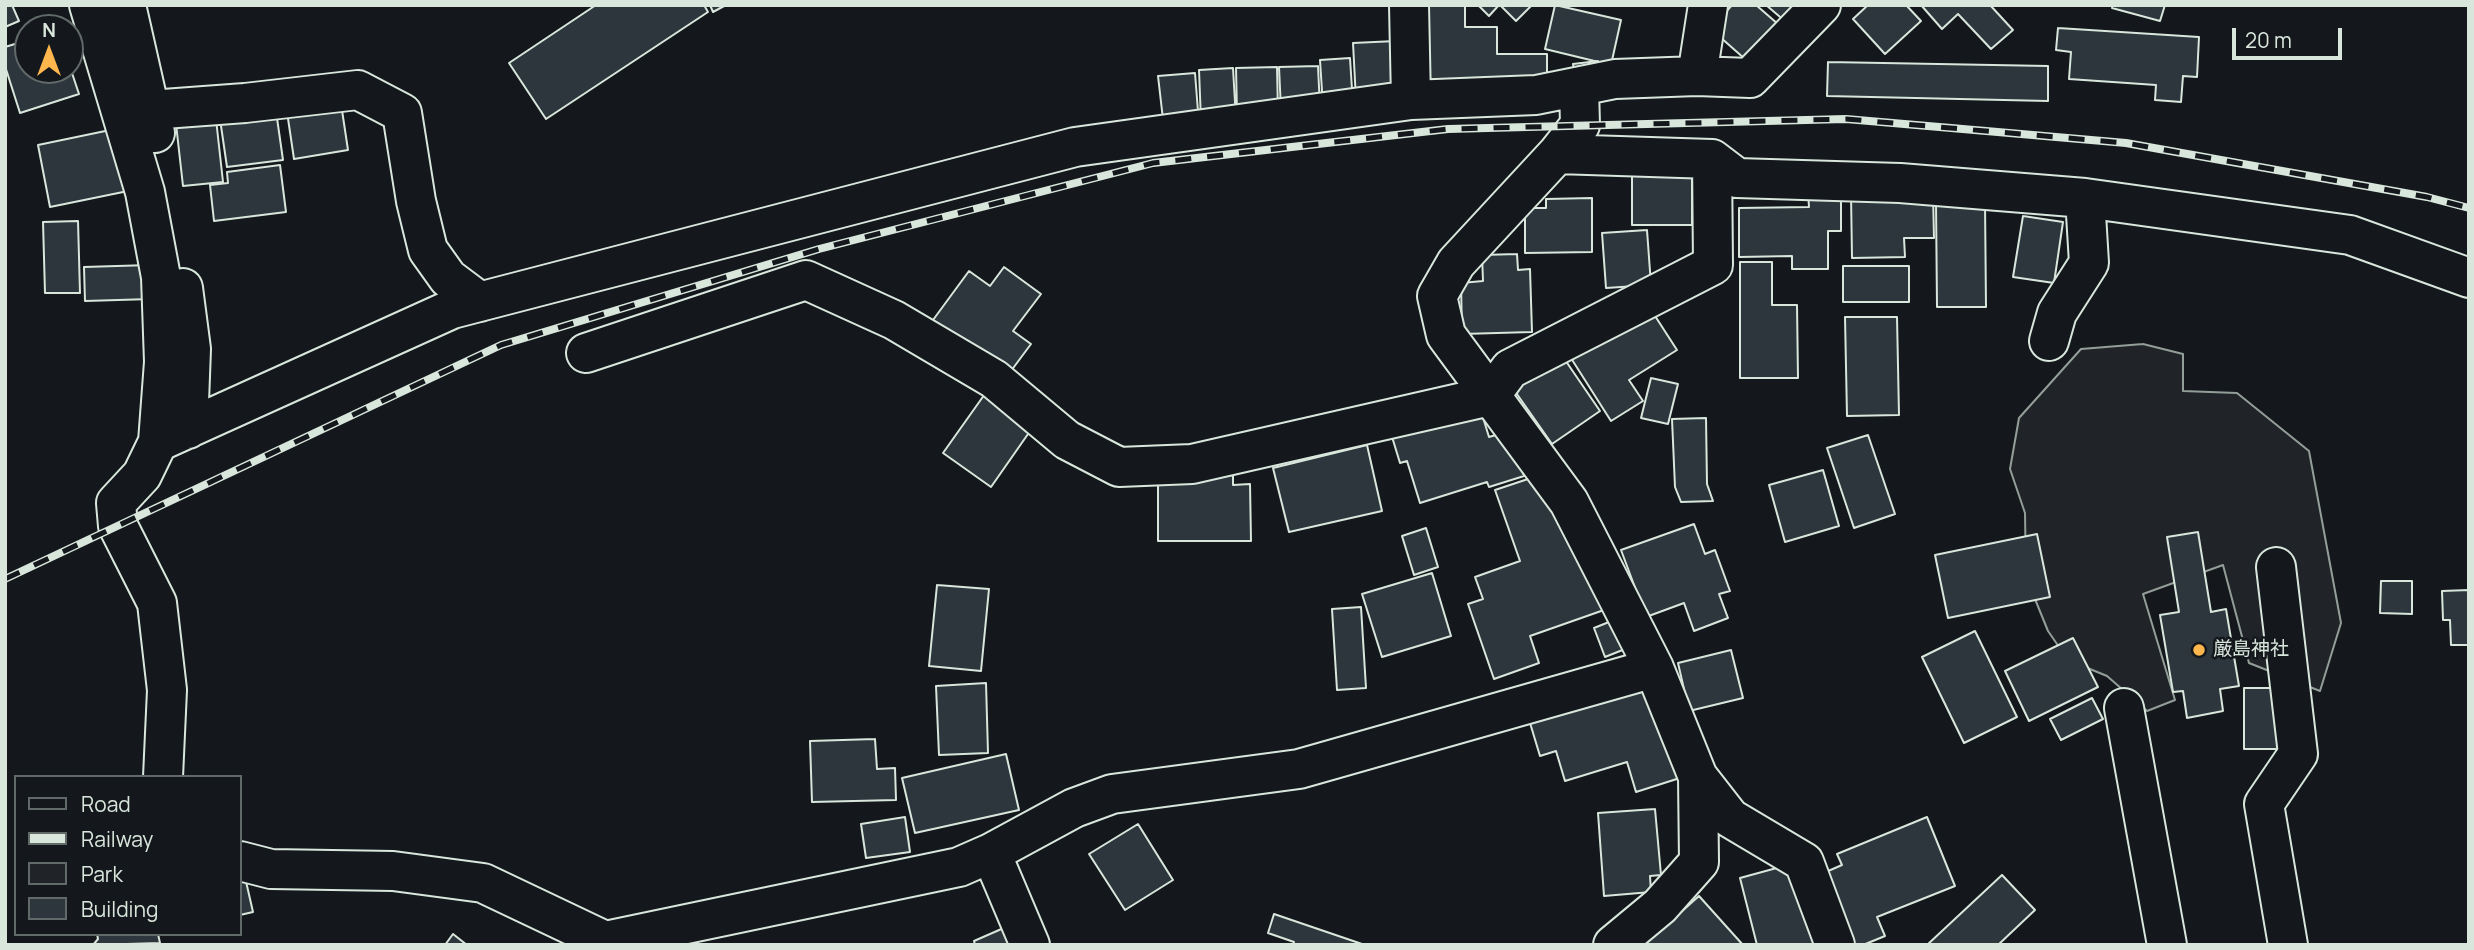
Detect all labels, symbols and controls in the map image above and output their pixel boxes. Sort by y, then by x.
north arrow [14,14,84,84]
scale bar [2236,14,2346,58]
text: N [42,17,56,43]
text: 20 m [2245,26,2292,54]
place label: 厳島神社 [2213,639,2289,661]
marker: 厳島神社 [2191,642,2207,658]
legend [14,775,242,936]
text: Road [81,790,131,818]
text: Railway [81,825,153,853]
text: Park [81,860,123,888]
text: Building [81,895,158,923]

